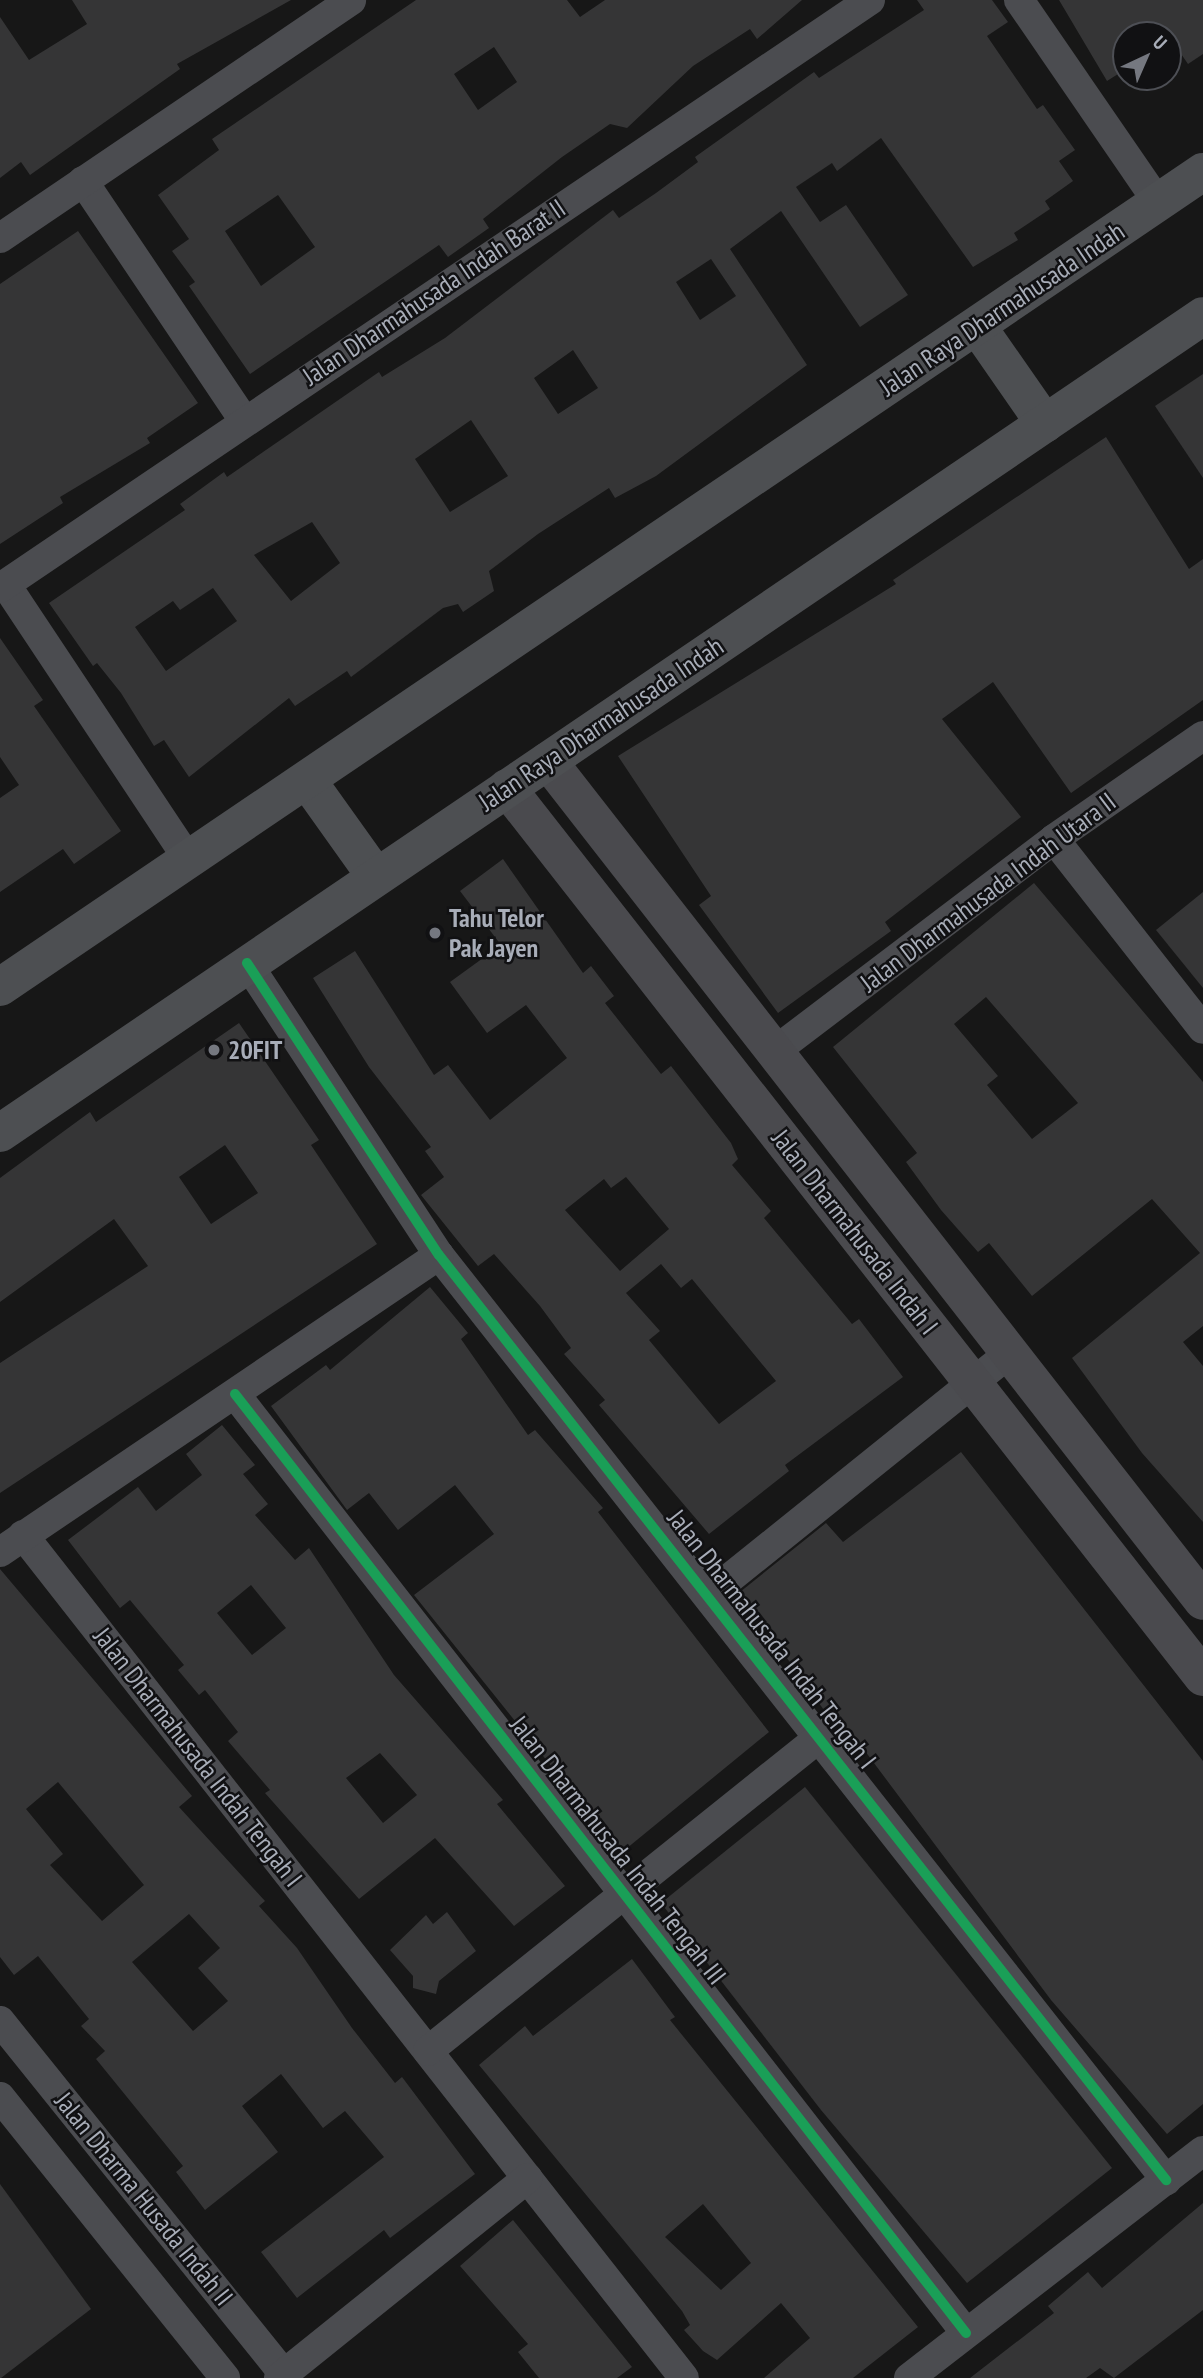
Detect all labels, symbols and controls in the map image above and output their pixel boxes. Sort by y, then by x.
north arrow [1112,21,1182,91]
text: U [1148,30,1172,54]
street label: Jalan Dharmahusada Indah Barat II [297,192,571,392]
street label: Jalan Raya Dharmahusada Indah [874,215,1130,403]
street label: Jalan Raya Dharmahusada Indah [473,630,729,818]
street label: Jalan Dharmahusada Indah Utara II [854,786,1122,998]
place label: Tahu Telor Pak Jayen [449,902,545,964]
marker: Tahu Telor Pak Jayen [427,925,443,941]
place label: 20FIT [228,1034,282,1066]
marker: 20FIT [206,1042,222,1058]
street label: Jalan Dharmahusada Indah I [765,1123,945,1341]
street label: Jalan Dharmahusada Indah Tengah I [661,1503,883,1775]
street label: Jalan Dharmahusada Indah Tengah I [87,1621,309,1893]
street label: Jalan Dharmahusada Indah Tengah III [503,1709,733,1991]
street label: Jalan Dharma Husada Indah II [48,2086,240,2312]

